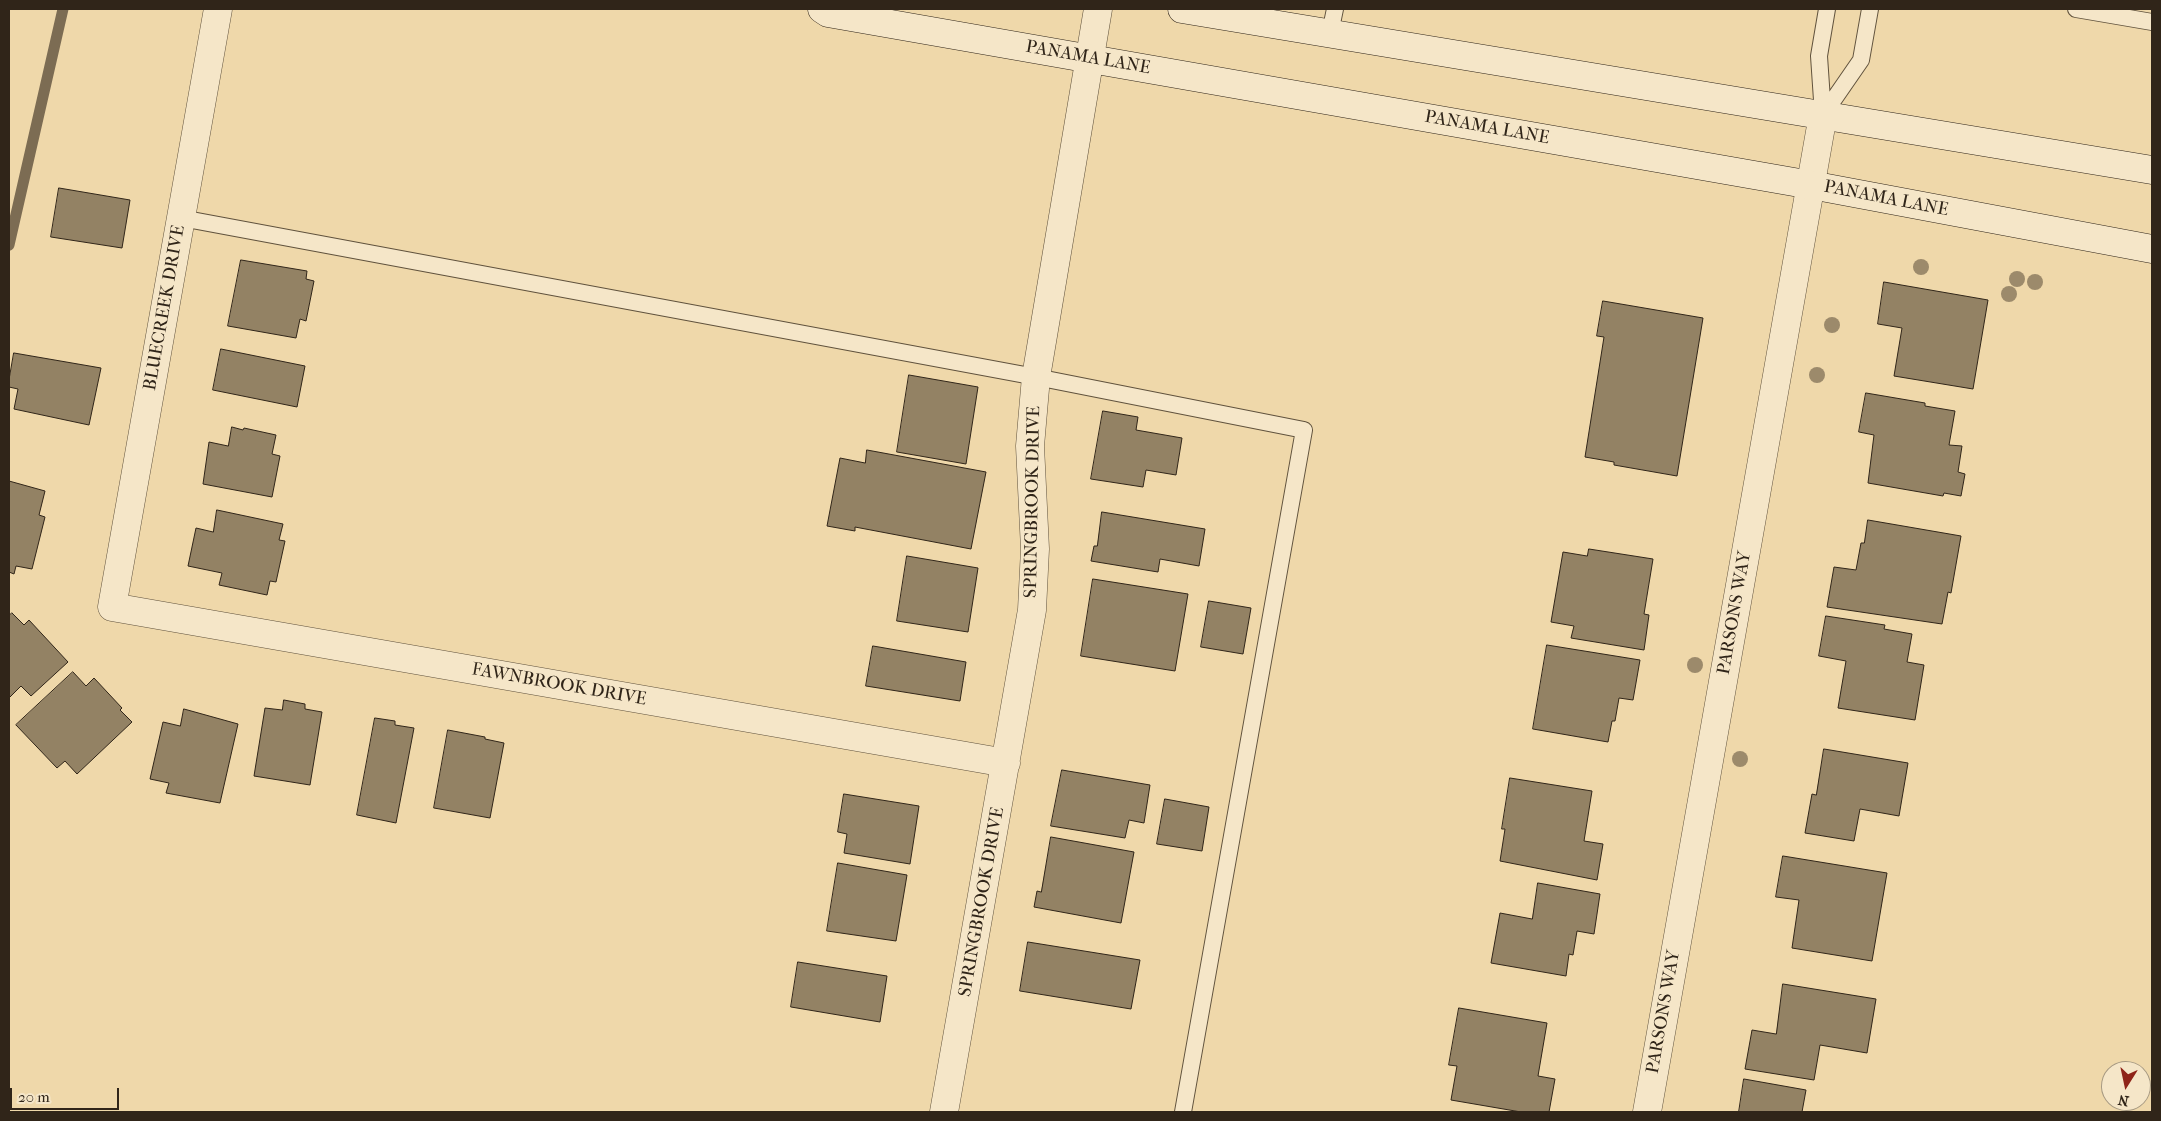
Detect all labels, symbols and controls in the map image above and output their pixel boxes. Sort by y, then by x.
street label: PANAMA LANE [1024,36,1152,80]
street label: PANAMA LANE [1423,106,1551,150]
street label: PANAMA LANE [1822,176,1950,222]
street label: BLUECREEK DRIVE [140,224,190,392]
street label: SPRINGBROOK DRIVE [1021,406,1045,598]
street label: PARSONS WAY [1714,550,1756,676]
street label: FAWNBROOK DRIVE [470,659,648,711]
street label: SPRINGBROOK DRIVE [955,806,1009,998]
street label: PARSONS WAY [1643,949,1685,1075]
north arrow [2101,1061,2151,1111]
scale bar [12,1078,121,1110]
text: 20 m [18,1088,50,1106]
text: N [2117,1091,2130,1110]

